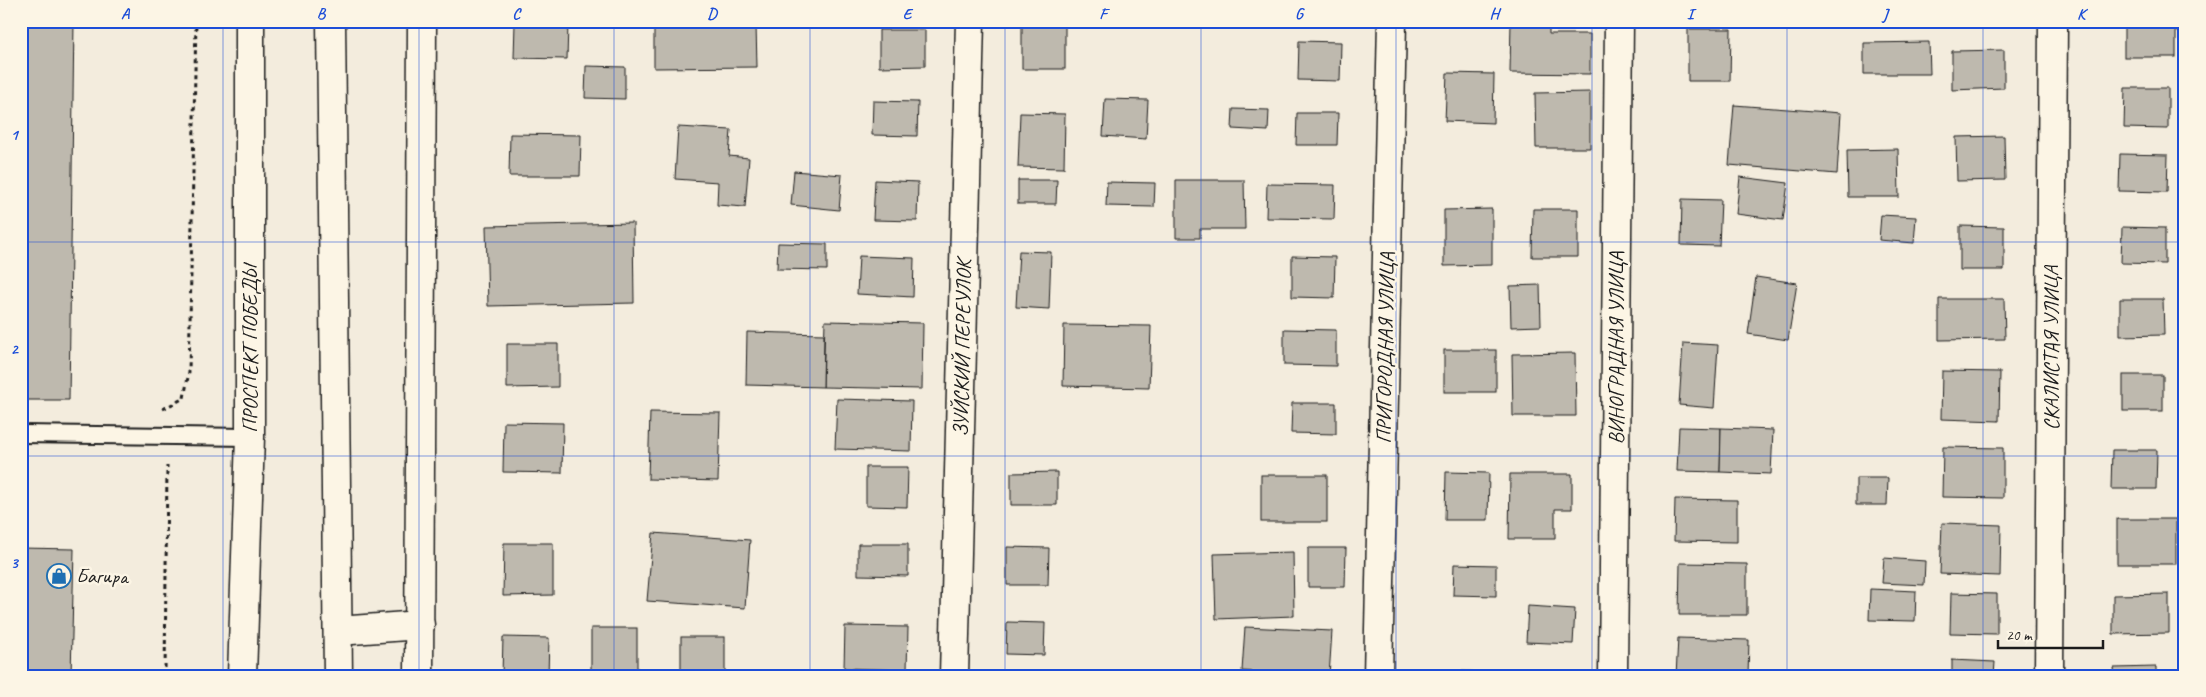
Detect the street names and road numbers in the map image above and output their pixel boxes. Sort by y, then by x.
street label: ВИНОГРАДНАЯ УЛИЦА [1603,251,1629,444]
street label: ПРИГОРОДНАЯ УЛИЦА [1370,252,1400,444]
street label: ЗУЙСКИЙ ПЕРЕУЛОК [947,255,977,437]
street label: ПРОСПЕКТ ПОБЕДЫ [237,261,263,433]
street label: СКАЛИСТАЯ УЛИЦА [2038,264,2064,430]

